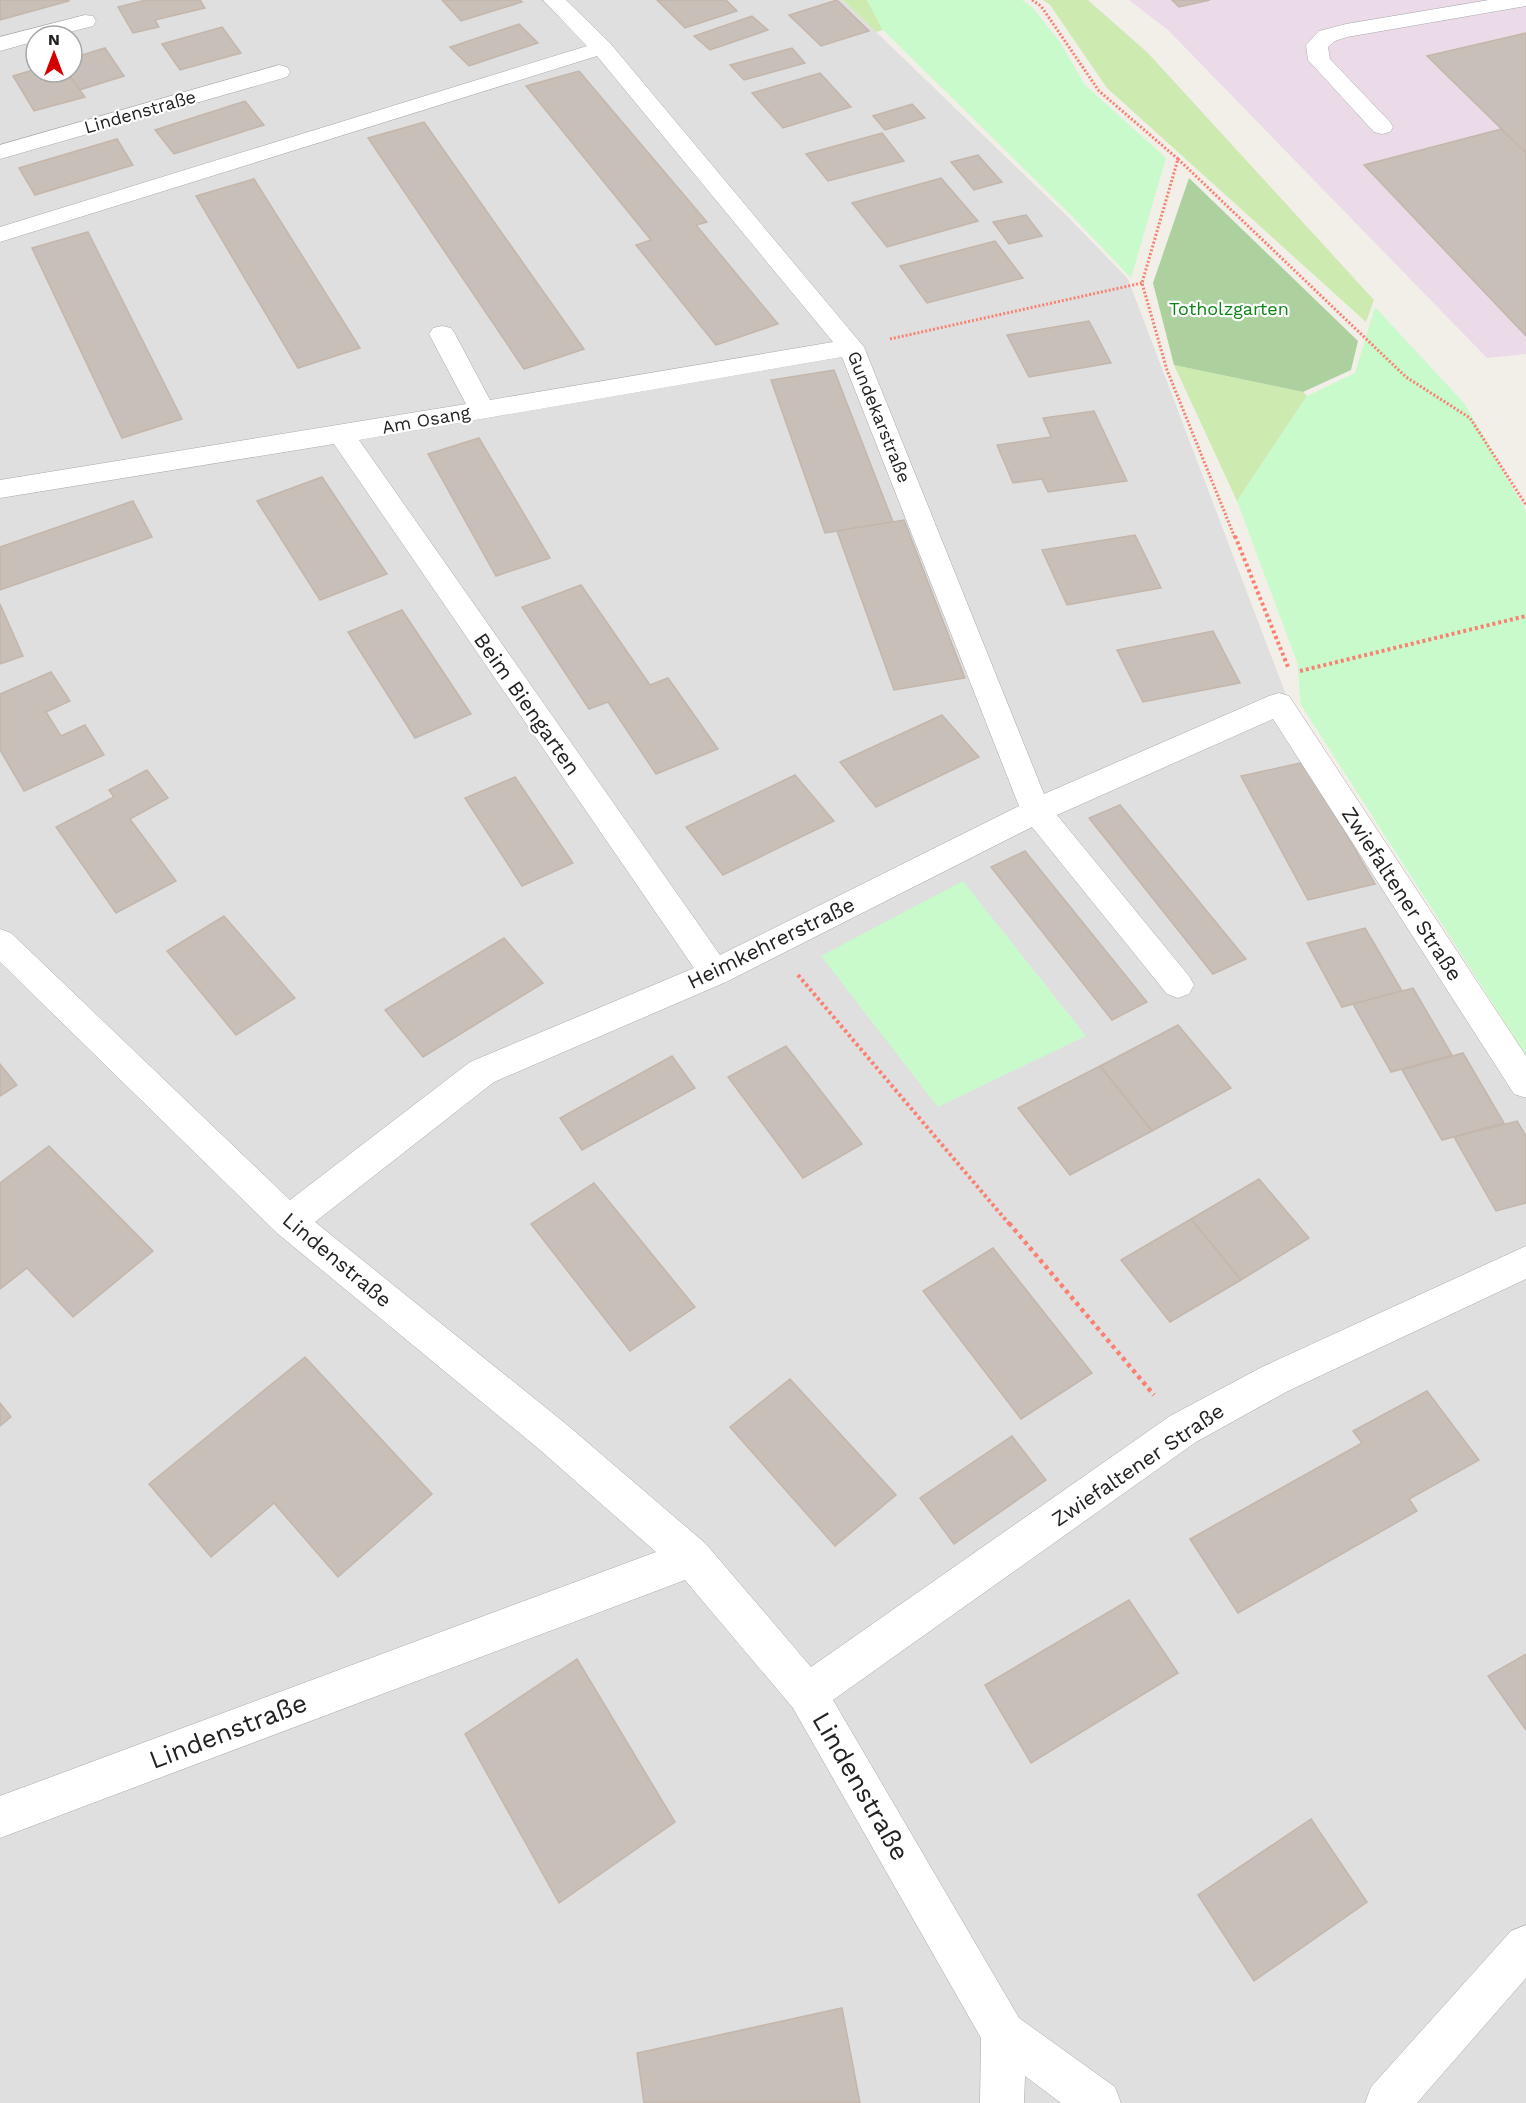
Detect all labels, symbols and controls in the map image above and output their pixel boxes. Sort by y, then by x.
north arrow [24,24,84,84]
text: N [48,30,60,49]
street label: Lindenstraße [82,86,198,138]
park label: Totholzgarten [1169,298,1289,319]
street label: Gundekarstraße [844,348,915,486]
street label: Am Osang [380,401,472,438]
street label: Beim Biengarten [469,628,586,780]
street label: Zwiefaltener Straße [1337,802,1468,985]
street label: Heimkehrerstraße [683,891,859,994]
street label: Lindenstraße [278,1207,397,1312]
street label: Zwiefaltener Straße [1047,1398,1229,1531]
street label: Lindenstraße [145,1687,311,1775]
street label: Lindenstraße [806,1706,916,1866]

